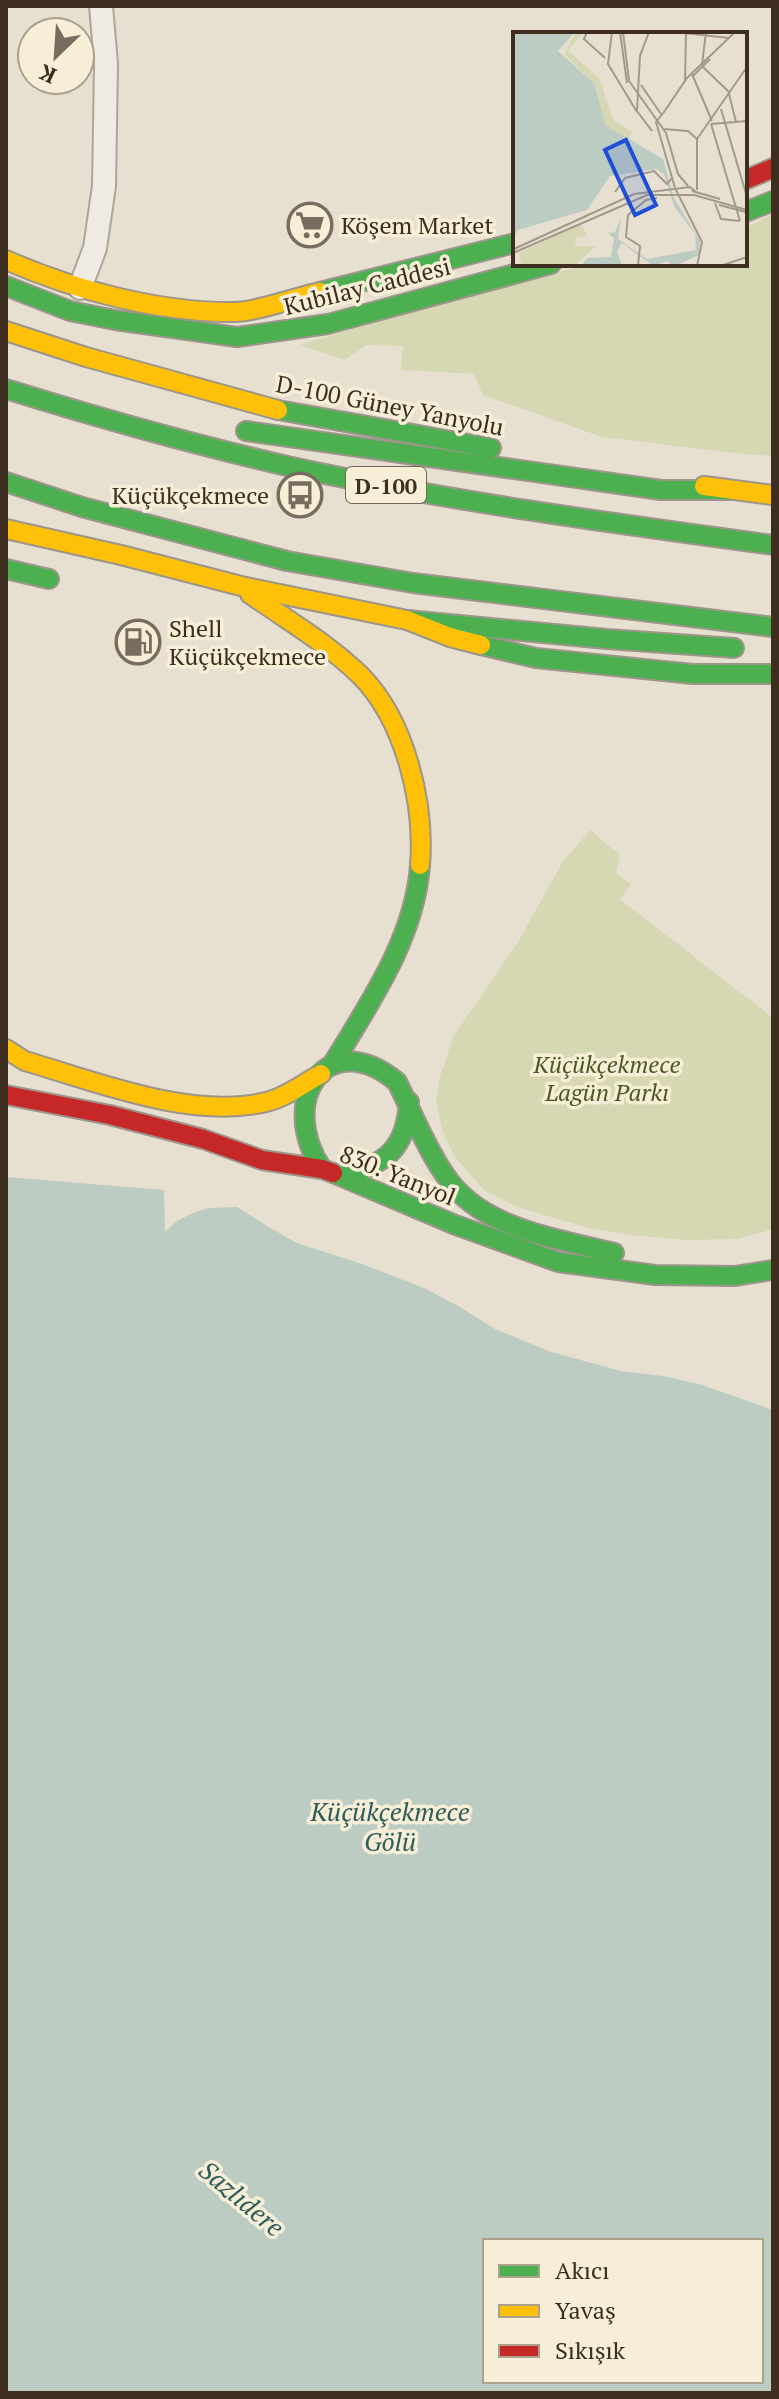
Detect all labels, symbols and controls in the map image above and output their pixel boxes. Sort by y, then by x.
north arrow [16,16,96,96]
inset map [513,32,747,266]
text: K [34,58,61,91]
supermarket icon: Köşem Market [286,201,334,249]
place label: Köşem Market [341,209,493,241]
street label: Kubilay Caddesi [280,250,454,322]
street label: D-100 Güney Yanyolu [273,367,507,443]
road number: D-100 [346,467,426,503]
bus stop icon: Küçükçekmece [276,471,324,519]
place label: Küçükçekmece [112,479,269,511]
place label: Shell Küçükçekmece [169,612,326,672]
fuel station icon: Shell Küçükçekmece [114,618,162,666]
park label: Küçükçekmece Lagün Parkı [533,1048,680,1108]
street label: 830. Yanyol [335,1137,461,1213]
water label: Küçükçekmece Gölü [310,1794,470,1858]
water label: Sazlıdere [192,2153,292,2244]
legend [483,2239,763,2383]
text: Akıcı [555,2254,609,2286]
text: Yavaş [555,2294,616,2326]
text: Sıkışık [555,2334,626,2366]

